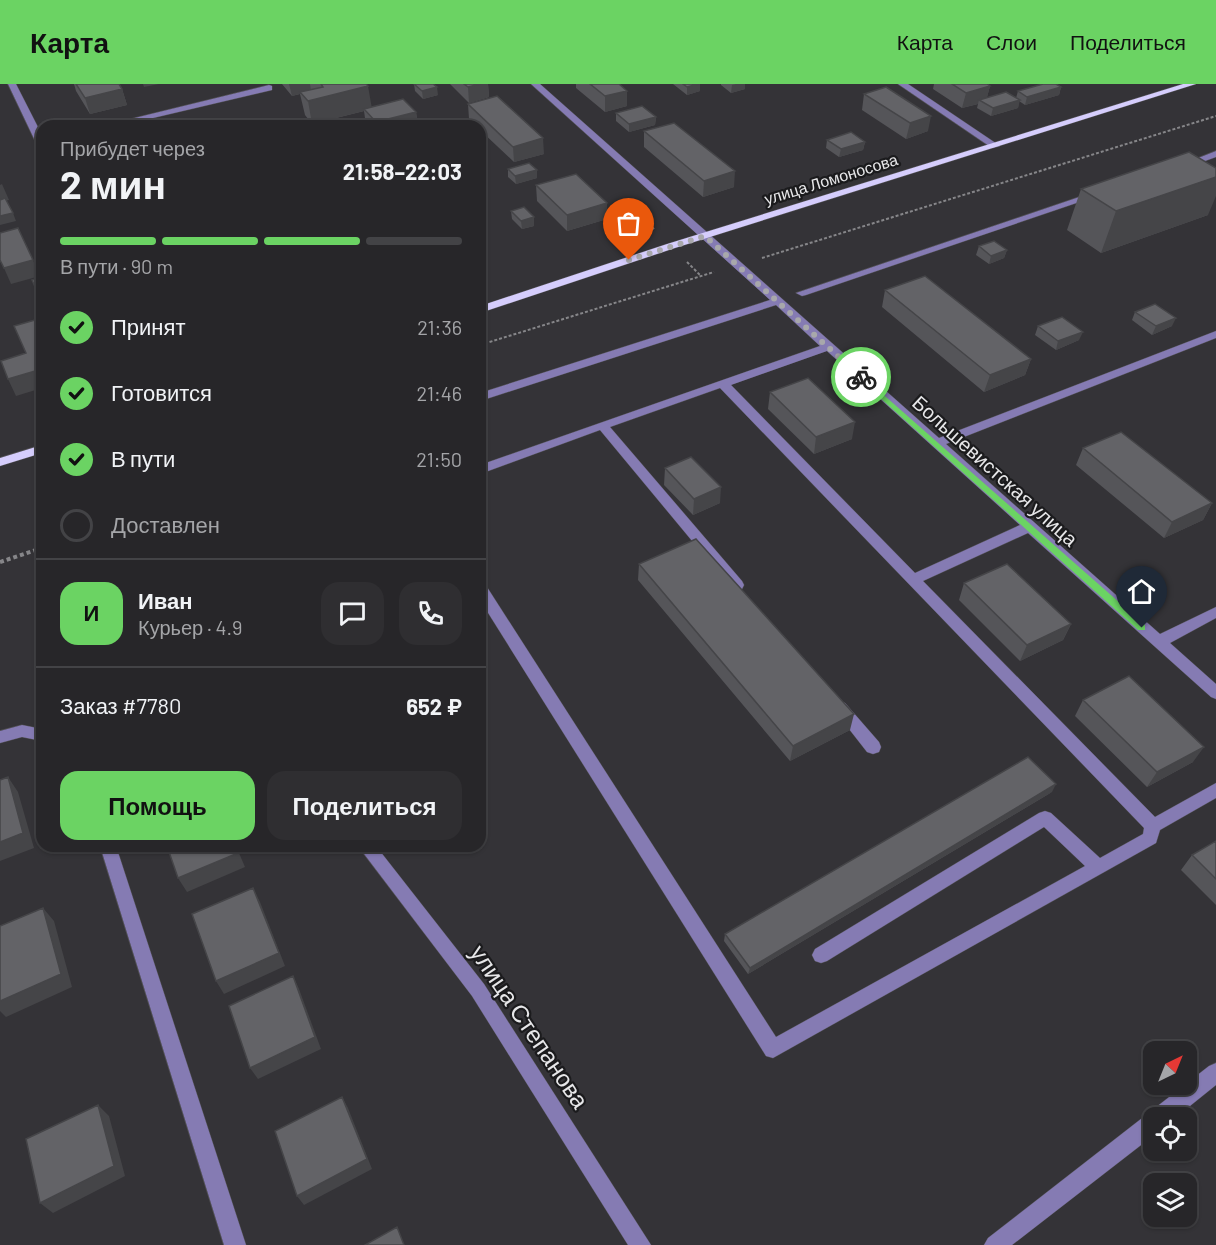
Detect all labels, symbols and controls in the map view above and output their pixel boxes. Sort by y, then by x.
text: Карта [30,25,109,59]
text: Карта [897,29,953,54]
text: Слои [986,29,1037,54]
text: Поделиться [1070,29,1186,54]
text: Прибудет через [60,136,205,160]
street label: улица Ломоносова [762,149,900,208]
text: 21:58–22:03 [343,158,462,184]
text: 2 мин [60,160,166,207]
pin [603,198,654,260]
icon: bag [612,207,645,240]
text: В пути · 90 m [60,254,173,278]
icon: check [60,311,93,344]
text: Принят [111,313,185,339]
text: 21:36 [417,315,462,339]
courier [831,347,891,407]
icon: bike [845,361,878,394]
icon: check [60,377,93,410]
text: Готовится [111,379,212,405]
text: 21:46 [416,381,462,405]
street label: Большевистская улица [908,390,1084,551]
icon: check [60,443,93,476]
text: В пути [111,445,175,471]
text: 21:50 [416,447,462,471]
text: Доставлен [111,511,220,537]
pin [1116,566,1167,628]
icon: home [1125,575,1158,608]
button: chat [321,582,384,645]
button: phone [399,582,462,645]
text: Иван [138,587,193,613]
text: И [84,599,99,625]
text: Курьер · 4.9 [138,615,242,639]
text: Заказ #7780 [60,692,181,718]
text: 652 ₽ [406,693,462,719]
button: Помощь [60,771,255,840]
button: Поделиться [267,771,462,840]
street label: улица Степанова [465,939,596,1114]
north arrow [1143,1041,1197,1095]
map controls [1143,1041,1197,1227]
button: locate [1143,1107,1197,1161]
button: layers [1143,1173,1197,1227]

